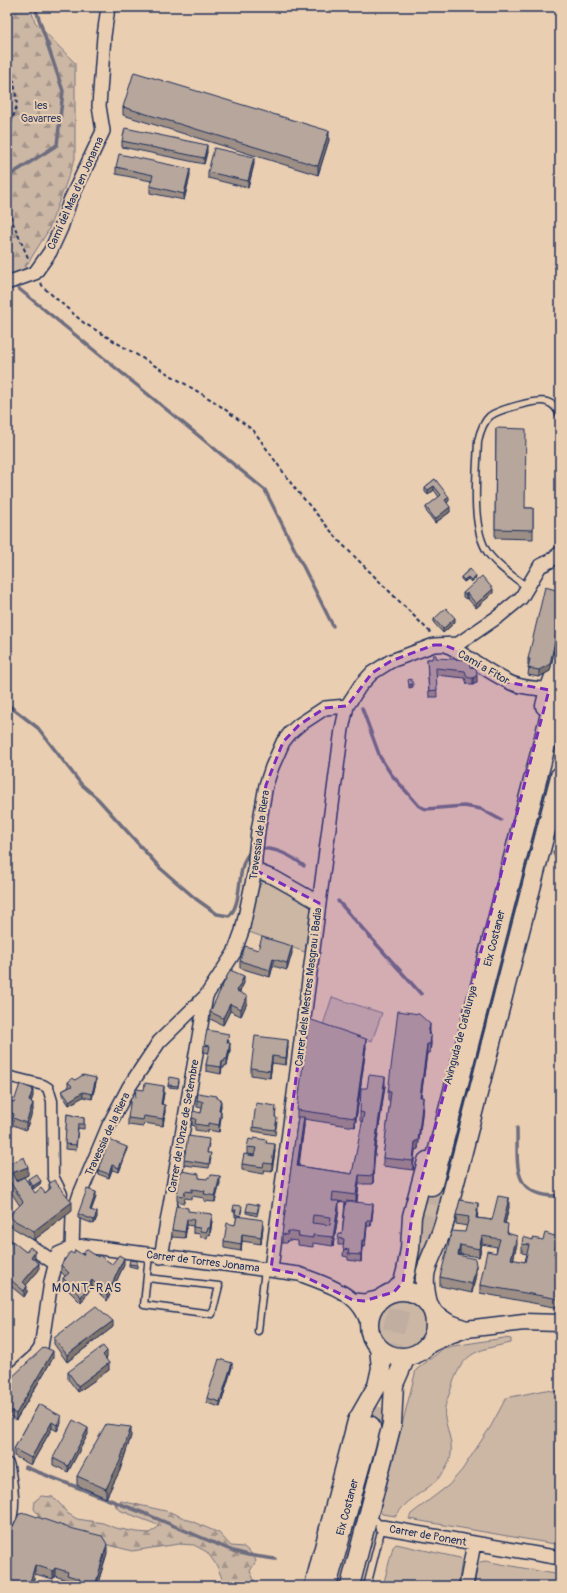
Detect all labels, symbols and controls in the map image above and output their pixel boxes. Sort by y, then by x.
park label: les Gavarres [21,99,61,125]
street label: Camí del Mas d'en Jonama [45,135,106,252]
street label: Camí a Fitor [456,647,512,687]
street label: Travessia de la Riera [247,789,272,881]
street label: Carrer dels Mestres Masgrau i Badia [292,907,325,1067]
street label: Eix Costaner [481,908,508,968]
street label: Avinguda de Catalunya [441,984,480,1086]
street label: Carrer de l'Onze de Setembre [165,1058,202,1194]
street label: Travessia de la Riera [82,1090,133,1178]
street label: Carrer de Torres Jonama [146,1248,260,1275]
district label: MONT-RAS [52,1280,122,1296]
street label: Eix Costaner [334,1477,361,1537]
street label: Carrer de Ponent [388,1522,468,1549]

